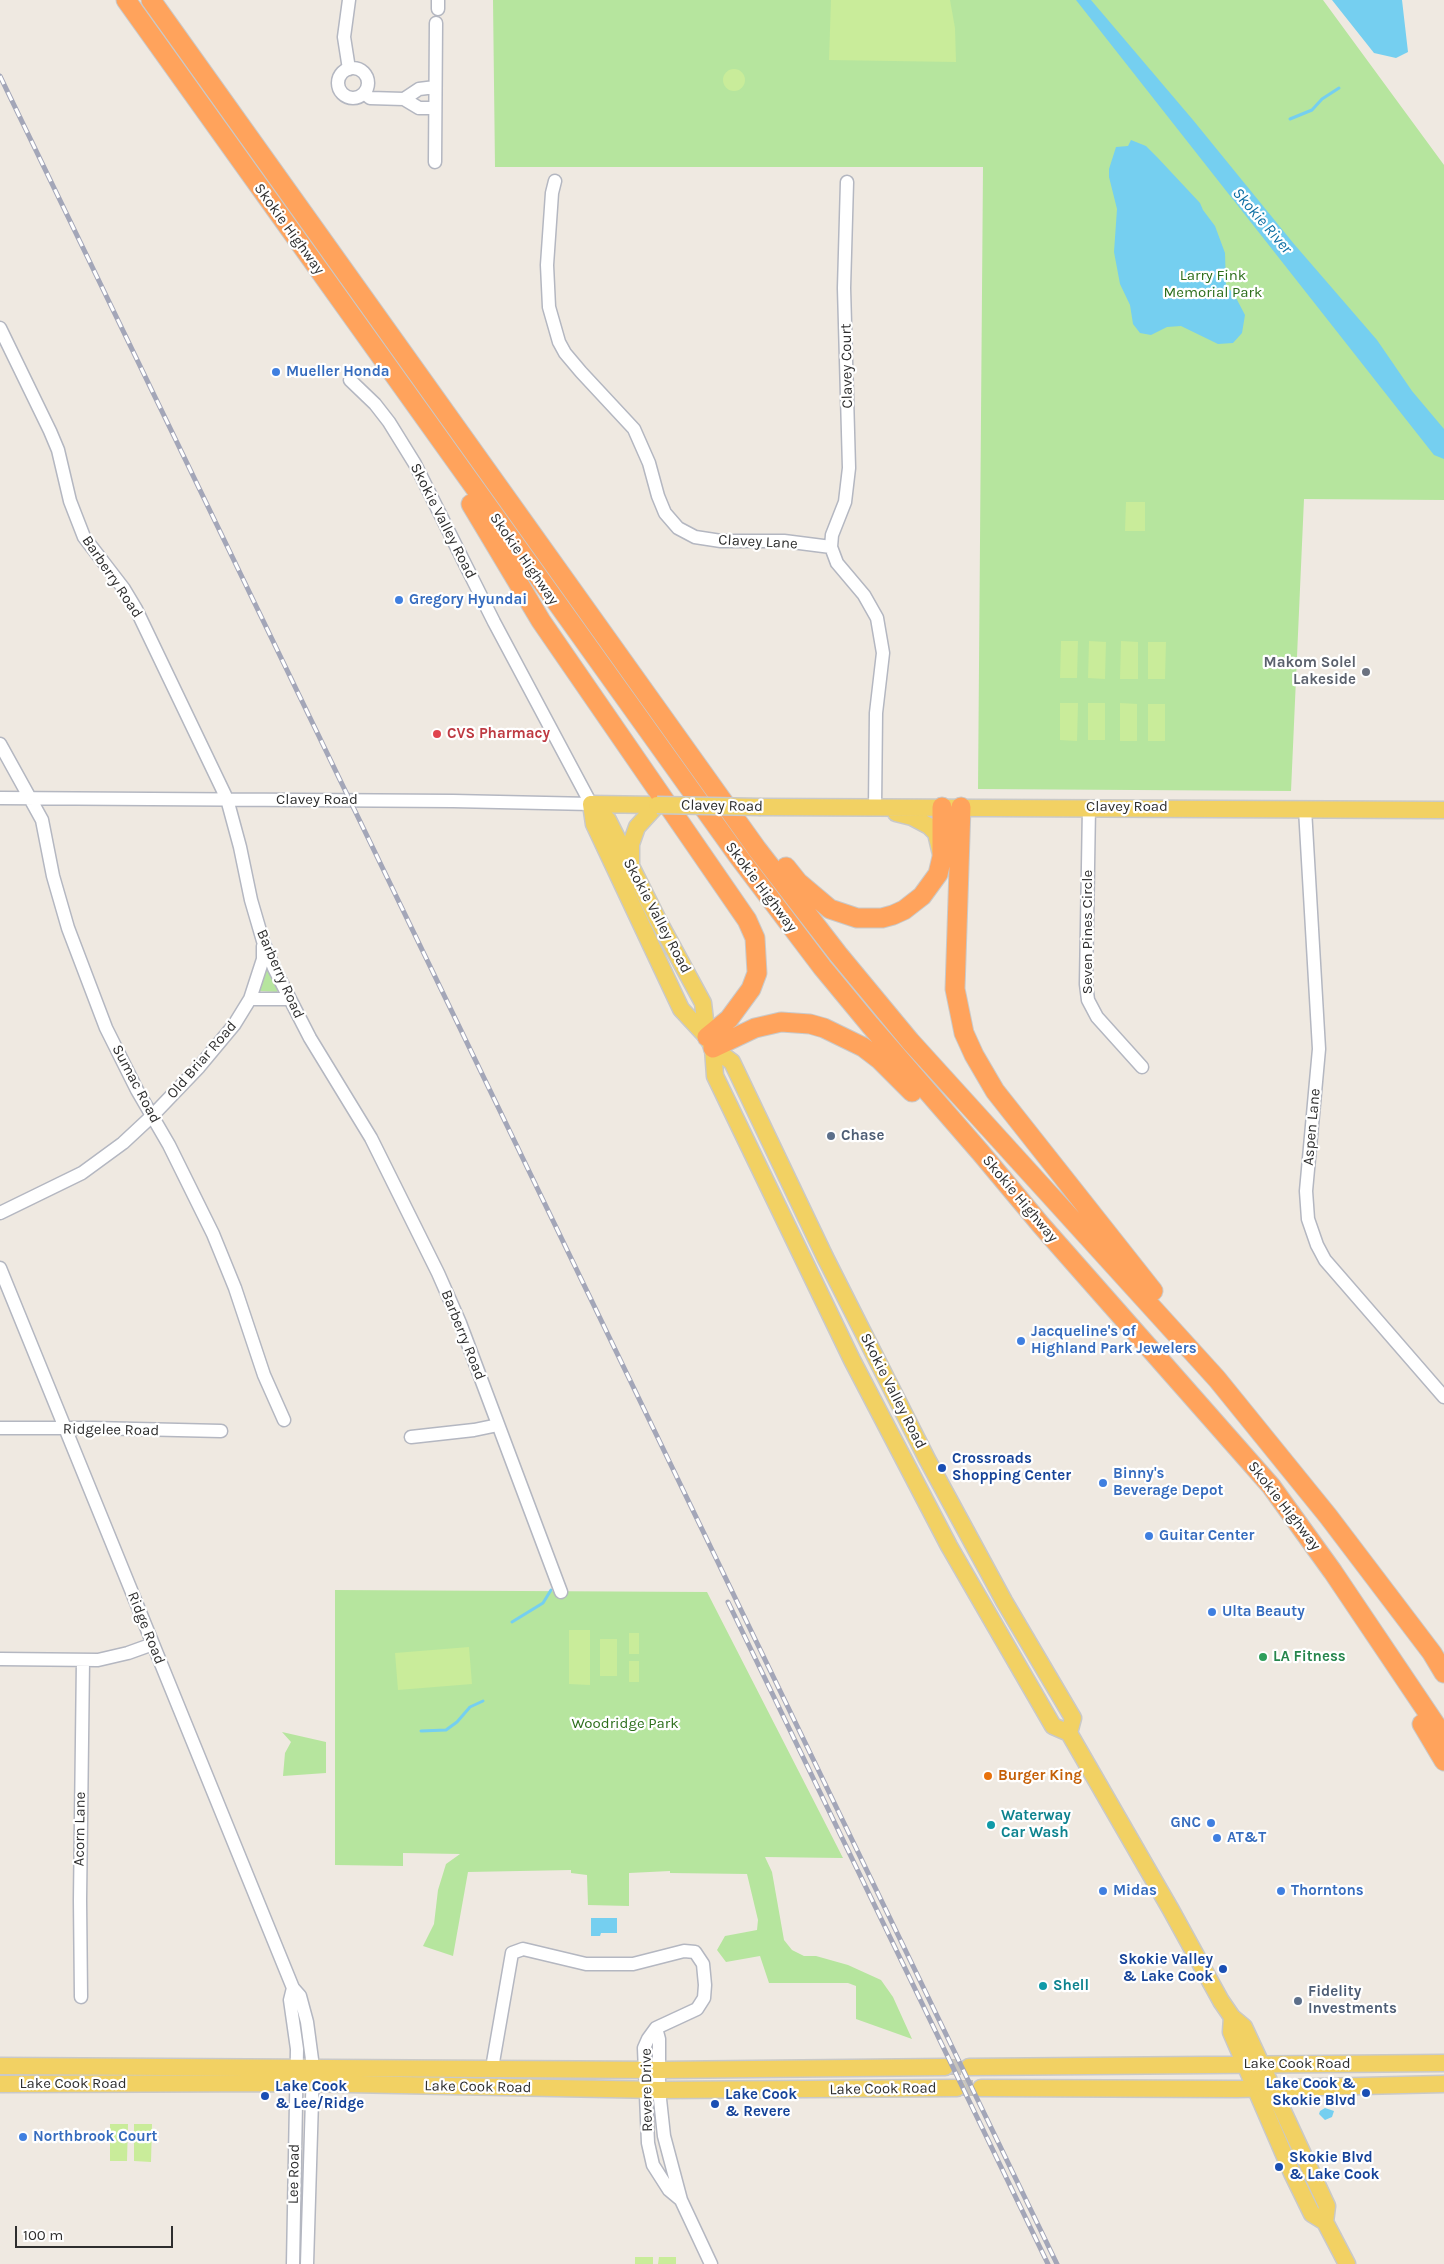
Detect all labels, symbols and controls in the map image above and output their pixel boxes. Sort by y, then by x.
street label: Skokie Highway [250,180,328,278]
water label: Skokie River [1228,184,1296,258]
park label: Larry Fink Memorial Park [1164,267,1262,302]
street label: Clavey Court [837,323,857,409]
place label: Mueller Honda [286,363,390,381]
marker: Mueller Honda [270,366,282,378]
street label: Skokie Valley Road [406,460,480,582]
street label: Skokie Highway [486,510,562,608]
street label: Clavey Lane [718,531,798,553]
street label: Barberry Road [78,532,146,622]
place label: Gregory Hyundai [409,591,527,609]
marker: Gregory Hyundai [393,594,405,606]
place label: Makom Solel Lakeside [1264,654,1356,689]
marker: Makom Solel Lakeside [1360,666,1372,678]
place label: CVS Pharmacy [447,725,550,743]
marker: CVS Pharmacy [431,728,443,740]
street label: Clavey Road [276,791,358,809]
street label: Clavey Road [681,796,763,816]
street label: Clavey Road [1086,798,1168,816]
street label: Skokie Highway [721,838,801,936]
street label: Skokie Valley Road [619,856,695,976]
street label: Seven Pines Circle [1079,870,1097,994]
street label: Barberry Road [252,927,308,1021]
street label: Old Briar Road [163,1017,241,1103]
street label: Sumac Road [108,1042,164,1126]
street label: Aspen Lane [1300,1088,1324,1166]
place label: Chase [841,1127,884,1145]
marker: Chase [825,1130,837,1142]
street label: Skokie Highway [978,1152,1062,1246]
street label: Barberry Road [437,1287,489,1383]
place label: Jacqueline's of Highland Park Jewelers [1031,1323,1197,1358]
street label: Skokie Valley Road [856,1330,930,1452]
marker: Jacqueline's of Highland Park Jewelers [1015,1335,1027,1347]
street label: Ridgelee Road [63,1420,159,1440]
place label: Crossroads Shopping Center [952,1450,1071,1485]
street label: Skokie Highway [1244,1458,1324,1554]
marker: Crossroads Shopping Center [936,1462,948,1474]
place label: Binny's Beverage Depot [1113,1465,1223,1500]
marker: Binny's Beverage Depot [1097,1477,1109,1489]
place label: Guitar Center [1159,1527,1254,1545]
marker: Guitar Center [1143,1530,1155,1542]
street label: Ridge Road [123,1589,169,1667]
place label: Ulta Beauty [1222,1603,1305,1621]
marker: Ulta Beauty [1206,1606,1218,1618]
place label: LA Fitness [1273,1648,1346,1666]
marker: LA Fitness [1257,1651,1269,1663]
park label: Woodridge Park [571,1715,679,1733]
place label: Burger King [998,1767,1082,1785]
marker: Burger King [982,1770,994,1782]
street label: Acorn Lane [70,1792,90,1866]
place label: Waterway Car Wash [1001,1807,1071,1842]
place label: GNC [1171,1814,1201,1832]
marker: GNC [1205,1817,1217,1829]
marker: Waterway Car Wash [985,1819,997,1831]
place label: AT&T [1227,1829,1266,1847]
marker: AT&T [1211,1832,1223,1844]
place label: Midas [1113,1882,1157,1900]
place label: Thorntons [1291,1882,1364,1900]
marker: Midas [1097,1885,1109,1897]
marker: Thorntons [1275,1885,1287,1897]
place label: Skokie Valley & Lake Cook [1119,1951,1213,1986]
marker: Skokie Valley & Lake Cook [1217,1963,1229,1975]
place label: Shell [1053,1977,1089,1995]
marker: Shell [1037,1980,1049,1992]
place label: Fidelity Investments [1308,1983,1397,2018]
marker: Fidelity Investments [1292,1995,1304,2007]
street label: Revere Drive [637,2048,657,2132]
street label: Lake Cook Road [1243,2055,1351,2073]
street label: Lake Cook Road [19,2075,127,2093]
place label: Lake Cook & Skokie Blvd [1266,2075,1356,2110]
street label: Lake Cook Road [424,2077,532,2097]
place label: Lake Cook & Lee/Ridge [275,2078,364,2113]
street label: Lake Cook Road [829,2079,937,2099]
place label: Lake Cook & Revere [725,2086,797,2121]
marker: Lake Cook & Skokie Blvd [1360,2087,1372,2099]
marker: Lake Cook & Lee/Ridge [259,2090,271,2102]
marker: Lake Cook & Revere [709,2098,721,2110]
place label: Northbrook Court [33,2128,157,2146]
marker: Northbrook Court [17,2131,29,2143]
street label: Lee Road [284,2144,304,2204]
place label: Skokie Blvd & Lake Cook [1289,2149,1379,2184]
marker: Skokie Blvd & Lake Cook [1273,2161,1285,2173]
scale bar [18,2216,175,2248]
text: 100 m [23,2226,63,2244]

